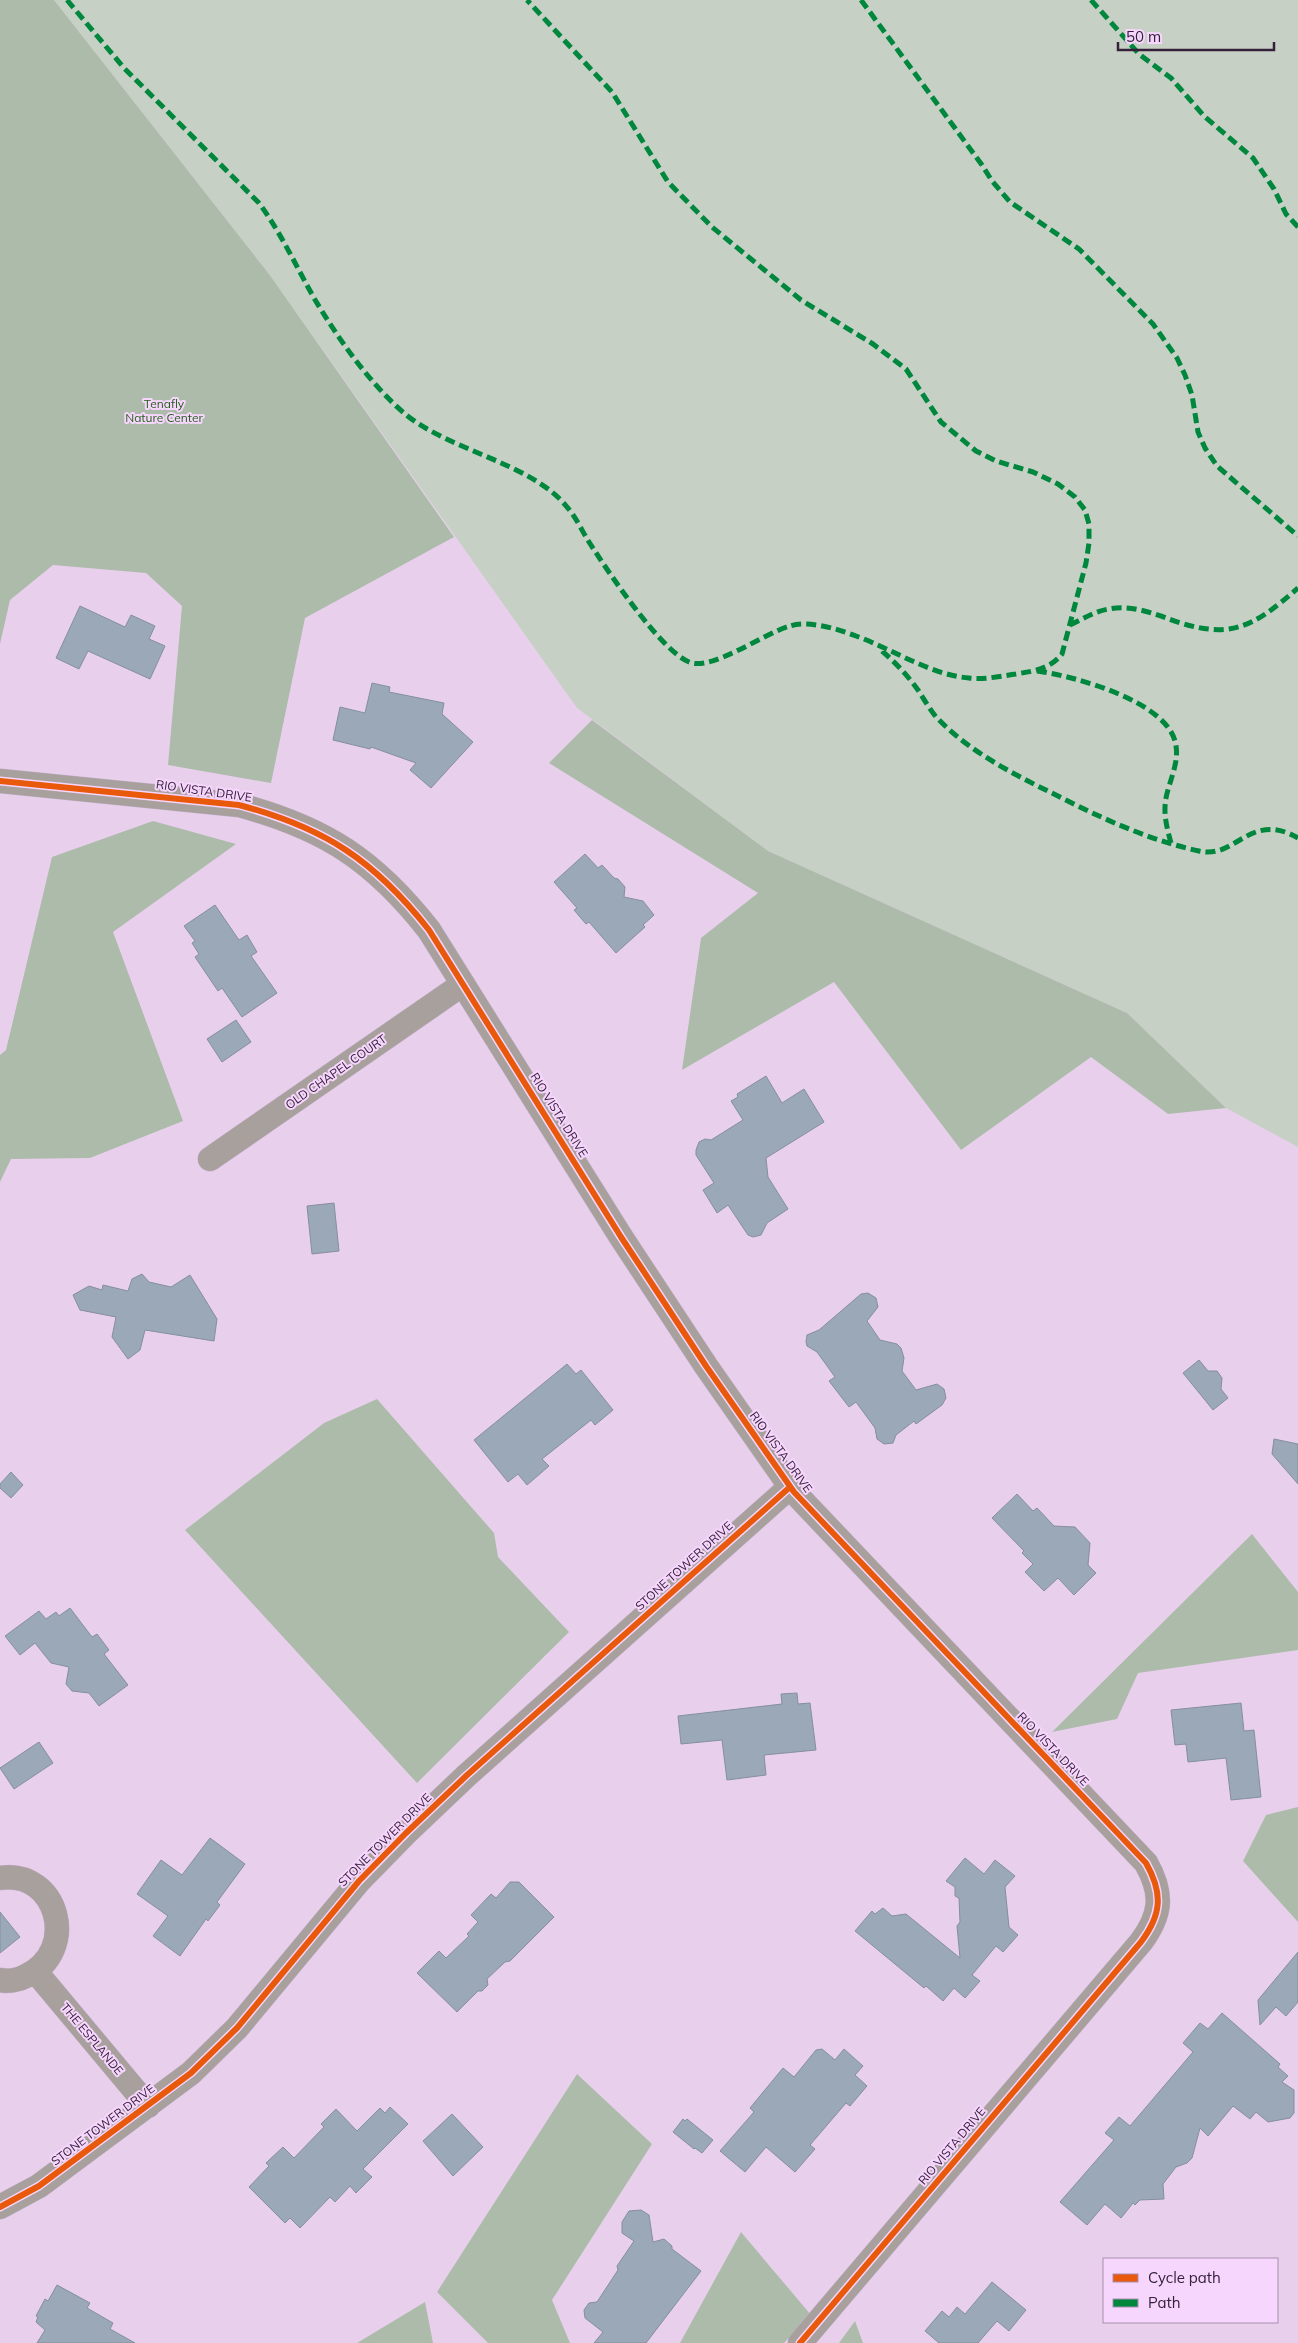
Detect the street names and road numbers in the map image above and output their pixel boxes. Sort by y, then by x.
street label: RIO VISTA DRIVE [155,776,253,805]
street label: OLD CHAPEL COURT [282,1031,390,1112]
street label: RIO VISTA DRIVE [527,1070,591,1160]
street label: RIO VISTA DRIVE [747,1408,816,1495]
street label: STONE TOWER DRIVE [632,1518,735,1613]
street label: RIO VISTA DRIVE [1014,1709,1092,1789]
street label: STONE TOWER DRIVE [335,1790,434,1889]
street label: THE ESPLANDE [58,2000,127,2078]
street label: STONE TOWER DRIVE [48,2081,157,2168]
street label: RIO VISTA DRIVE [915,2104,988,2188]

